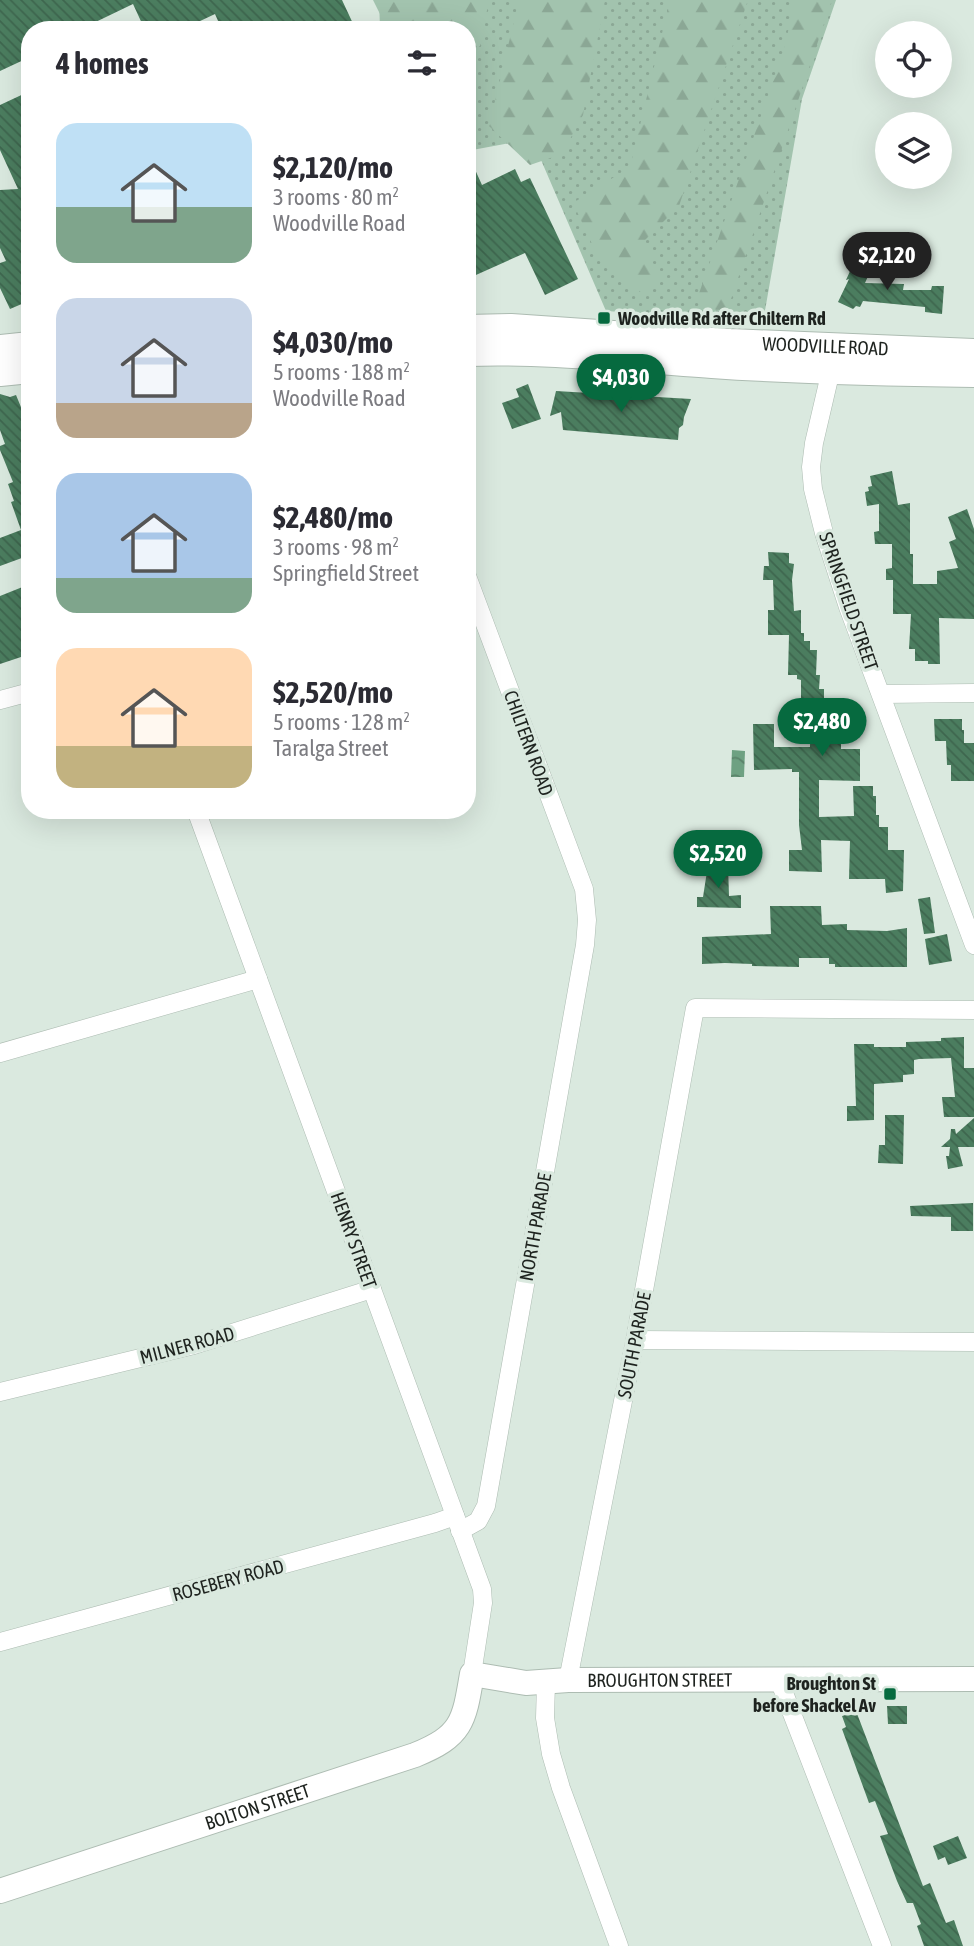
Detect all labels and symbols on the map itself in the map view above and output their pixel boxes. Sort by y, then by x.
pin: $2,120 [830,232,944,292]
place label: Woodville Rd after Chiltern Rd [617,307,826,329]
marker: Woodville Rd after Chiltern Rd [596,310,612,326]
street label: WOODVILLE ROAD [762,332,889,359]
pin: $4,030 [564,354,678,414]
street label: SPRINGFIELD STREET [815,529,883,673]
street label: CHILTERN ROAD [500,687,558,799]
pin: $2,480 [765,698,879,758]
pin: $2,520 [661,830,775,890]
street label: NORTH PARADE [515,1171,555,1283]
street label: HENRY STREET [326,1189,382,1292]
street label: SOUTH PARADE [613,1290,655,1400]
street label: MILNER ROAD [137,1322,237,1368]
street label: ROSEBERY ROAD [170,1555,286,1605]
street label: BROUGHTON STREET [587,1669,733,1691]
place label: Broughton St before Shackel Av [753,1672,877,1716]
marker: Broughton St before Shackel Av [882,1686,898,1702]
street label: BOLTON STREET [202,1779,313,1834]

